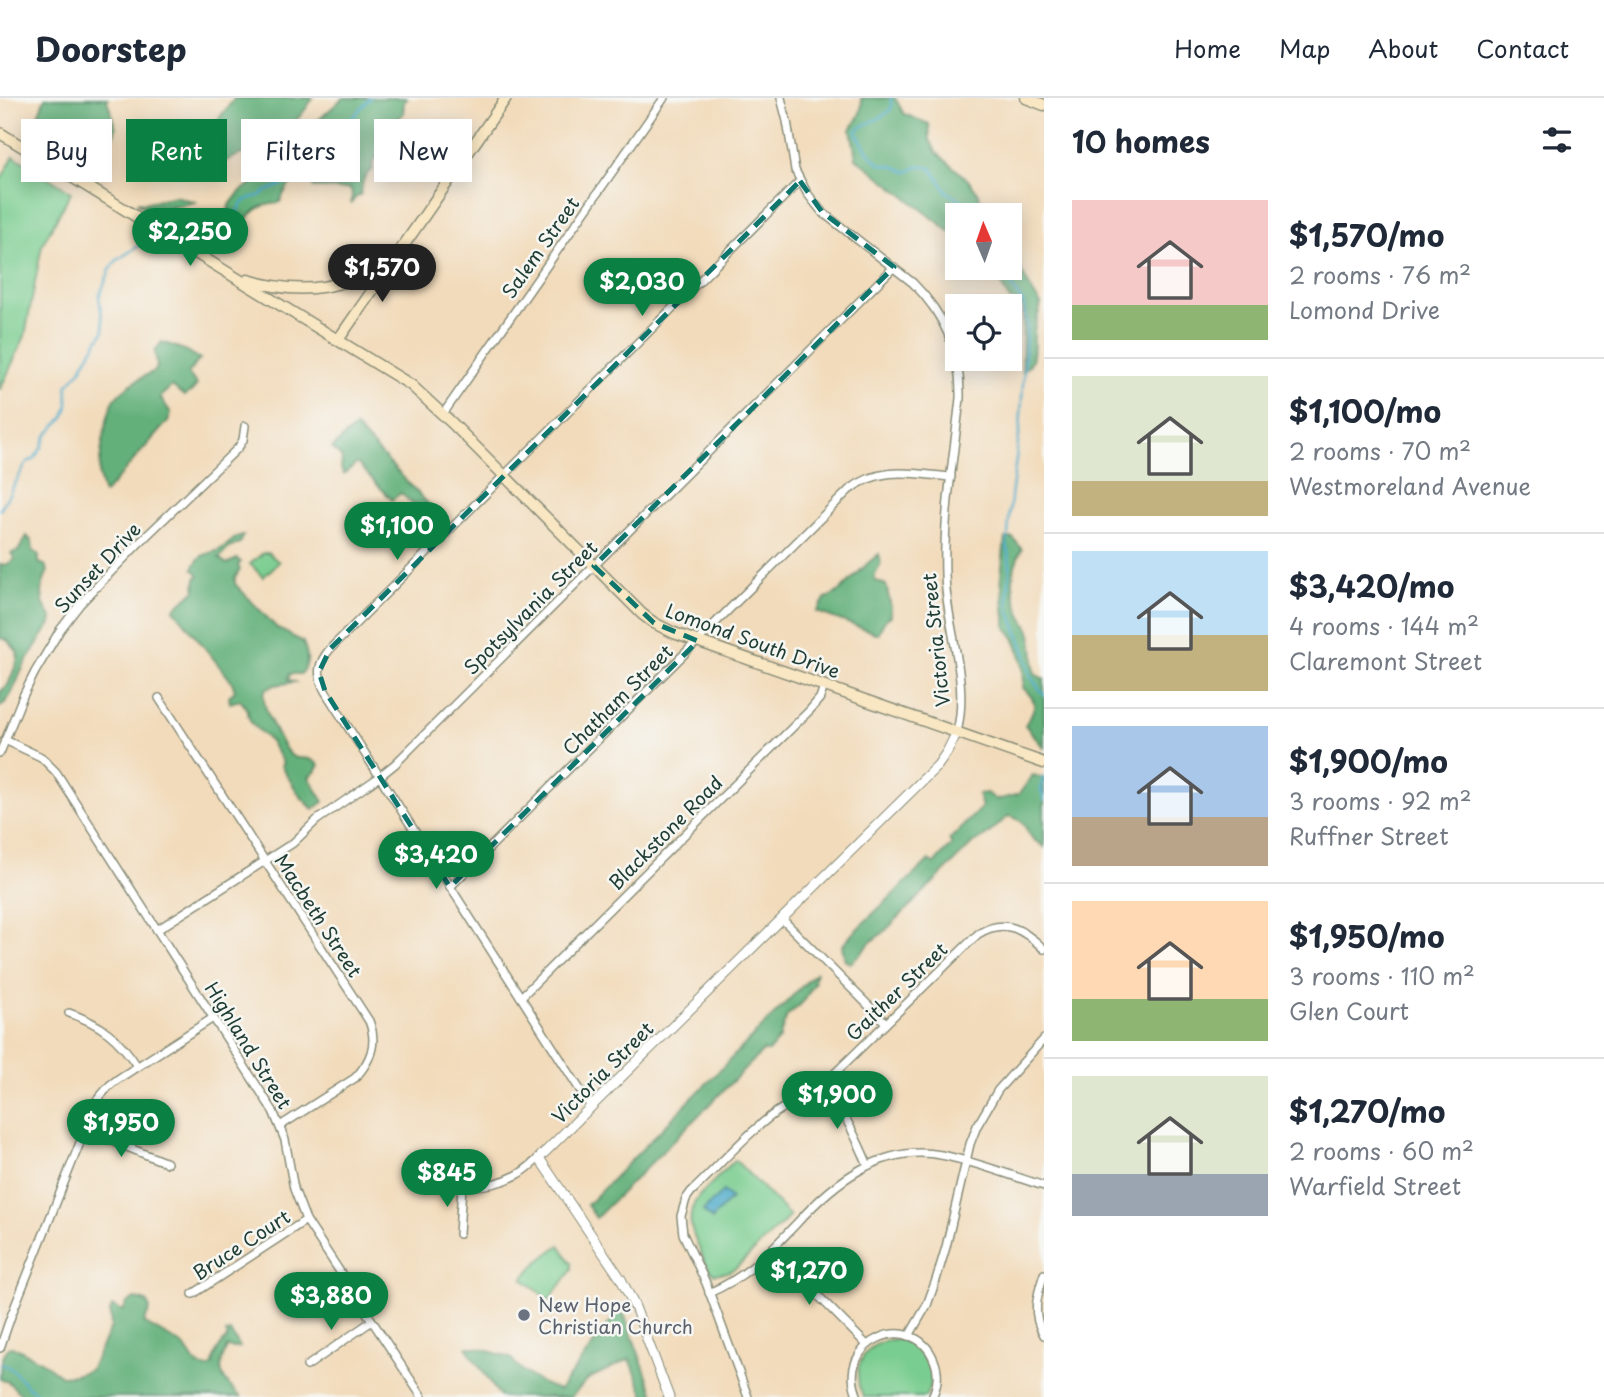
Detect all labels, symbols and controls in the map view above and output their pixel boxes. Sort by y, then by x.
text: Doorstep [35,23,187,73]
text: Home [1174,30,1241,66]
text: Map [1279,30,1330,66]
text: About [1368,30,1438,66]
text: Contact [1476,30,1569,66]
text: 10 homes [1072,118,1210,163]
chip: Buy [21,119,112,182]
chip: Rent [126,119,227,182]
chip: Filters [241,119,360,182]
chip: New [374,119,472,182]
icon: filters [1538,121,1576,159]
street label: Salem Street [495,190,586,304]
north arrow [945,203,1022,280]
map controls [945,203,1022,371]
pin: $2,250 [133,208,247,268]
text: $1,570/mo [1289,212,1444,257]
text: $2,250 [148,213,232,248]
icon: home [1128,228,1212,312]
pin: $1,570 [325,244,439,304]
text: $1,570 [344,249,420,284]
text: 2 rooms · 76 m² [1289,257,1471,292]
pin: $2,030 [585,258,699,318]
text: $2,030 [600,263,684,298]
text: Lomond Drive [1289,292,1440,327]
button: locate [945,294,1022,371]
text: $1,100/mo [1289,388,1441,433]
icon: home [1128,404,1212,488]
text: 2 rooms · 70 m² [1289,433,1471,468]
text: Westmoreland Avenue [1289,468,1531,503]
pin: $1,100 [340,503,454,562]
text: $1,100 [360,507,434,542]
street label: Sunset Drive [47,515,147,619]
street label: Spotsylvania Street [457,534,603,680]
text: $3,420/mo [1289,563,1454,608]
street label: Victoria Street [914,572,956,708]
icon: home [1128,579,1212,663]
street label: Lomond South Drive [662,595,844,685]
text: 4 rooms · 144 m² [1289,608,1479,643]
street label: Chatham Street [555,637,679,761]
text: Claremont Street [1289,643,1482,678]
text: $1,900/mo [1289,738,1448,783]
icon: home [1128,754,1212,838]
street label: Blackstone Road [602,769,728,895]
text: 3 rooms · 92 m² [1289,783,1472,818]
text: Ruffner Street [1289,818,1449,853]
pin: $3,420 [379,832,493,891]
text: $3,420 [394,836,478,871]
street label: Macbeth Street [269,848,370,982]
text: $1,950/mo [1289,913,1445,958]
icon: home [1128,929,1212,1013]
street label: Gaither Street [839,935,953,1047]
text: 3 rooms · 110 m² [1289,958,1475,993]
street label: Highland Street [199,976,299,1114]
text: Glen Court [1289,993,1409,1028]
street label: Victoria Street [545,1014,660,1129]
pin: $1,900 [780,1072,894,1131]
text: $1,900 [798,1076,876,1111]
text: $1,270/mo [1289,1088,1445,1133]
pin: $1,950 [64,1100,178,1159]
text: $1,950 [83,1104,159,1139]
icon: home [1128,1104,1212,1188]
text: 2 rooms · 60 m² [1289,1133,1474,1168]
pin: $845 [406,1150,488,1209]
text: $845 [417,1154,477,1189]
text: Warfield Street [1289,1168,1461,1203]
street label: Bruce Court [187,1202,295,1286]
pin: $1,270 [752,1248,866,1307]
text: $1,270 [771,1252,847,1287]
pin: $3,880 [274,1272,388,1332]
text: $3,880 [290,1277,372,1312]
place label: New Hope Christian Church [538,1290,693,1340]
marker: New Hope Christian Church [516,1307,532,1323]

